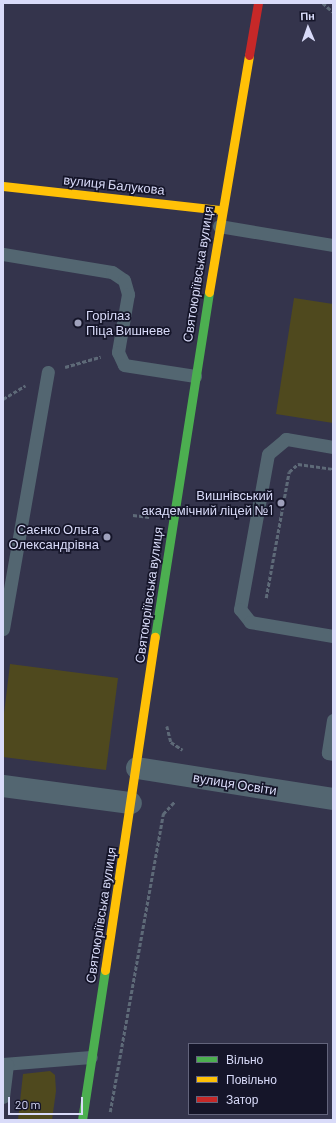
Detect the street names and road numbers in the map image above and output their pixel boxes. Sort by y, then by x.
street label: вулиця Балукова [63,172,165,198]
street label: Святоюріївська вулиця [180,205,216,343]
street label: Святоюріївська вулиця [132,526,166,664]
street label: вулиця Освіти [192,770,278,798]
street label: Святоюріївська вулиця [83,846,119,984]

